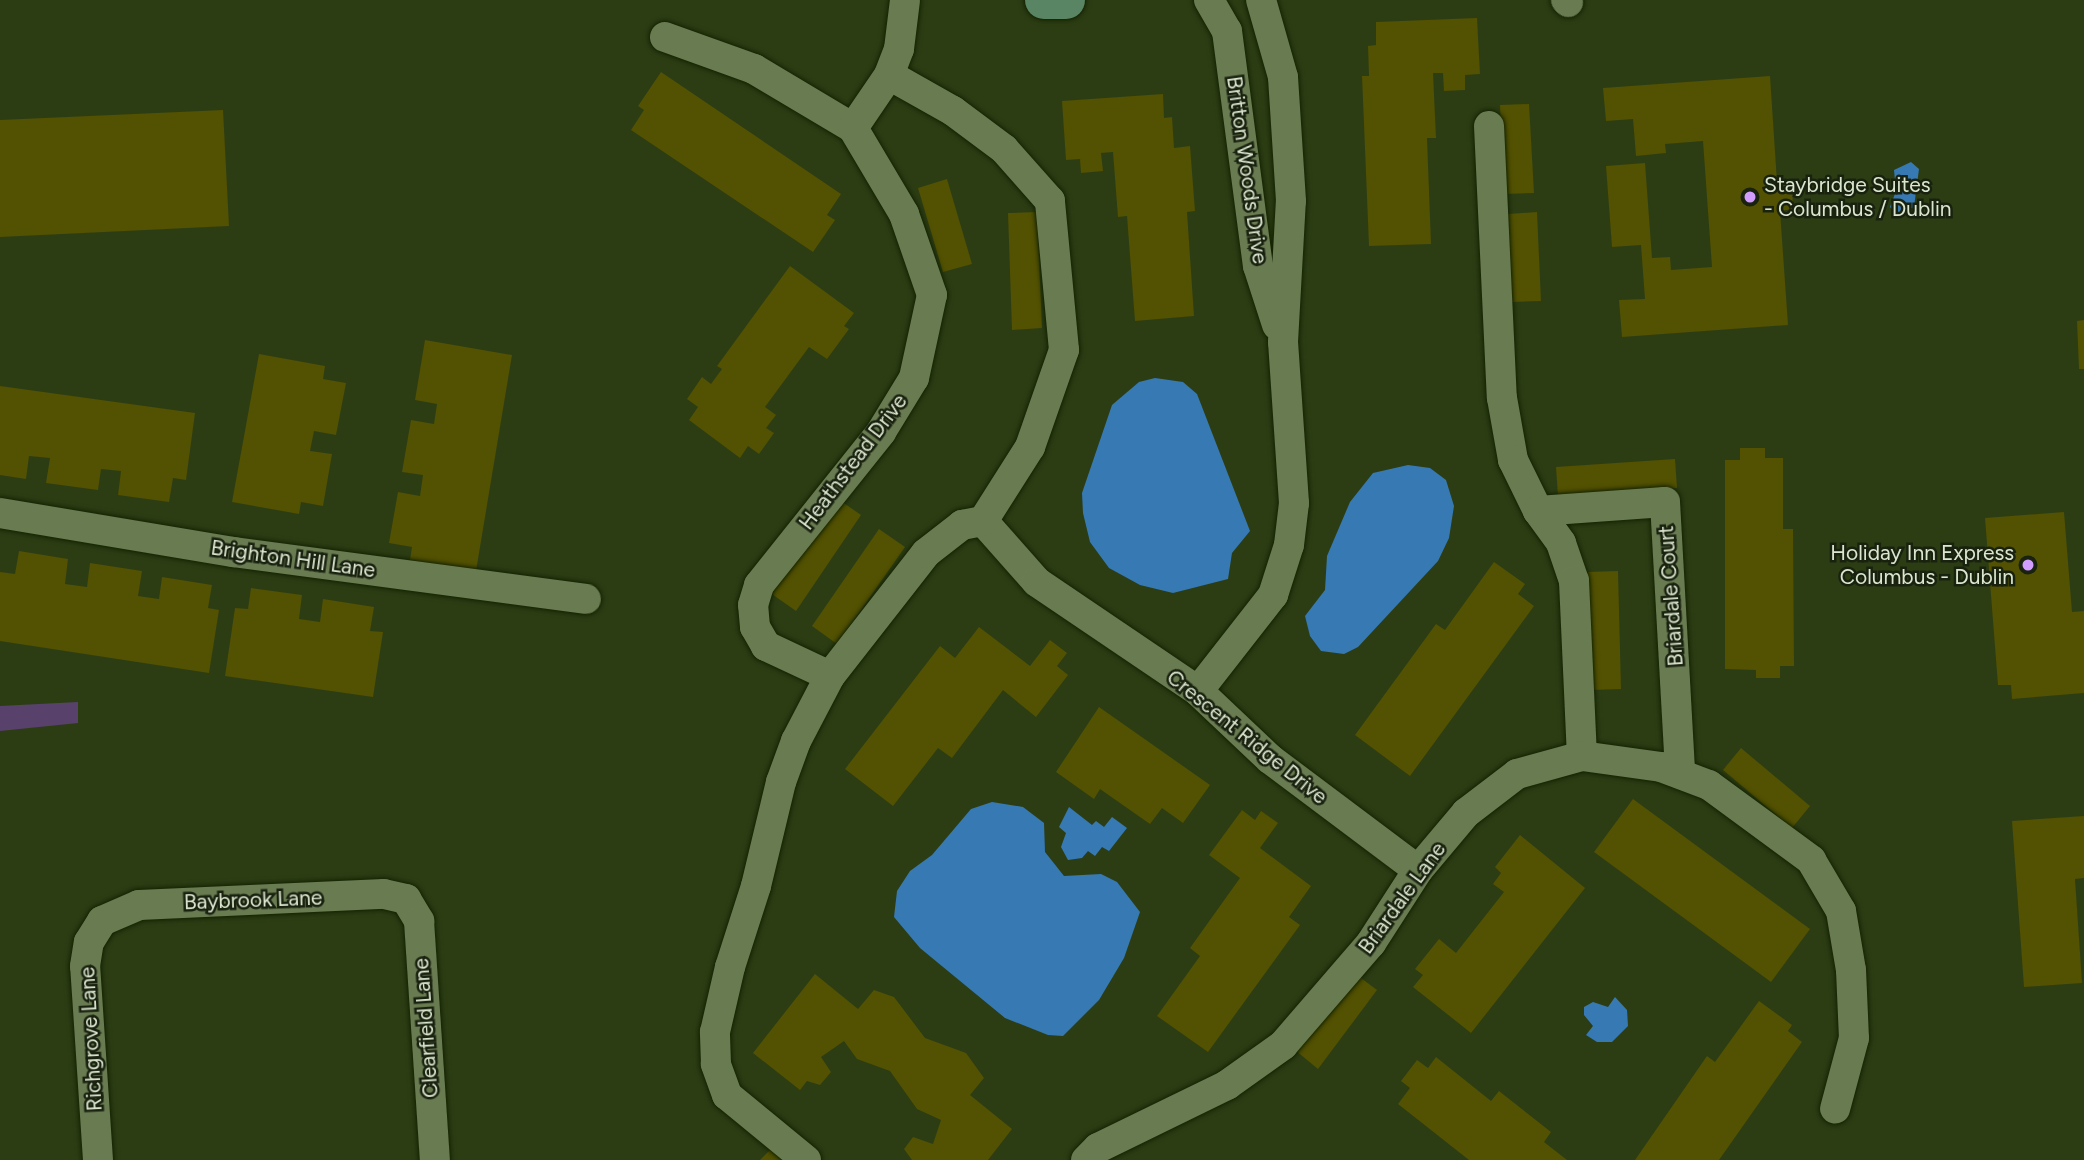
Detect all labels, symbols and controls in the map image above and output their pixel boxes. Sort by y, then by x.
street label: Britton Woods Drive [1221,75,1273,265]
place label: Staybridge Suites - Columbus / Dublin [1764,172,1952,222]
marker: Staybridge Suites - Columbus / Dublin [1742,189,1758,205]
street label: Heathstead Drive [794,389,912,535]
street label: Briardale Court [1654,525,1688,667]
street label: Brighton Hill Lane [209,535,377,583]
place label: Holiday Inn Express Columbus - Dublin [1830,540,2014,590]
marker: Holiday Inn Express Columbus - Dublin [2020,557,2036,573]
street label: Crescent Ridge Drive [1162,665,1332,809]
street label: Briardale Lane [1353,837,1451,959]
street label: Baybrook Lane [183,885,323,915]
street label: Clearfield Lane [409,957,443,1099]
street label: Richgrove Lane [75,966,107,1112]

